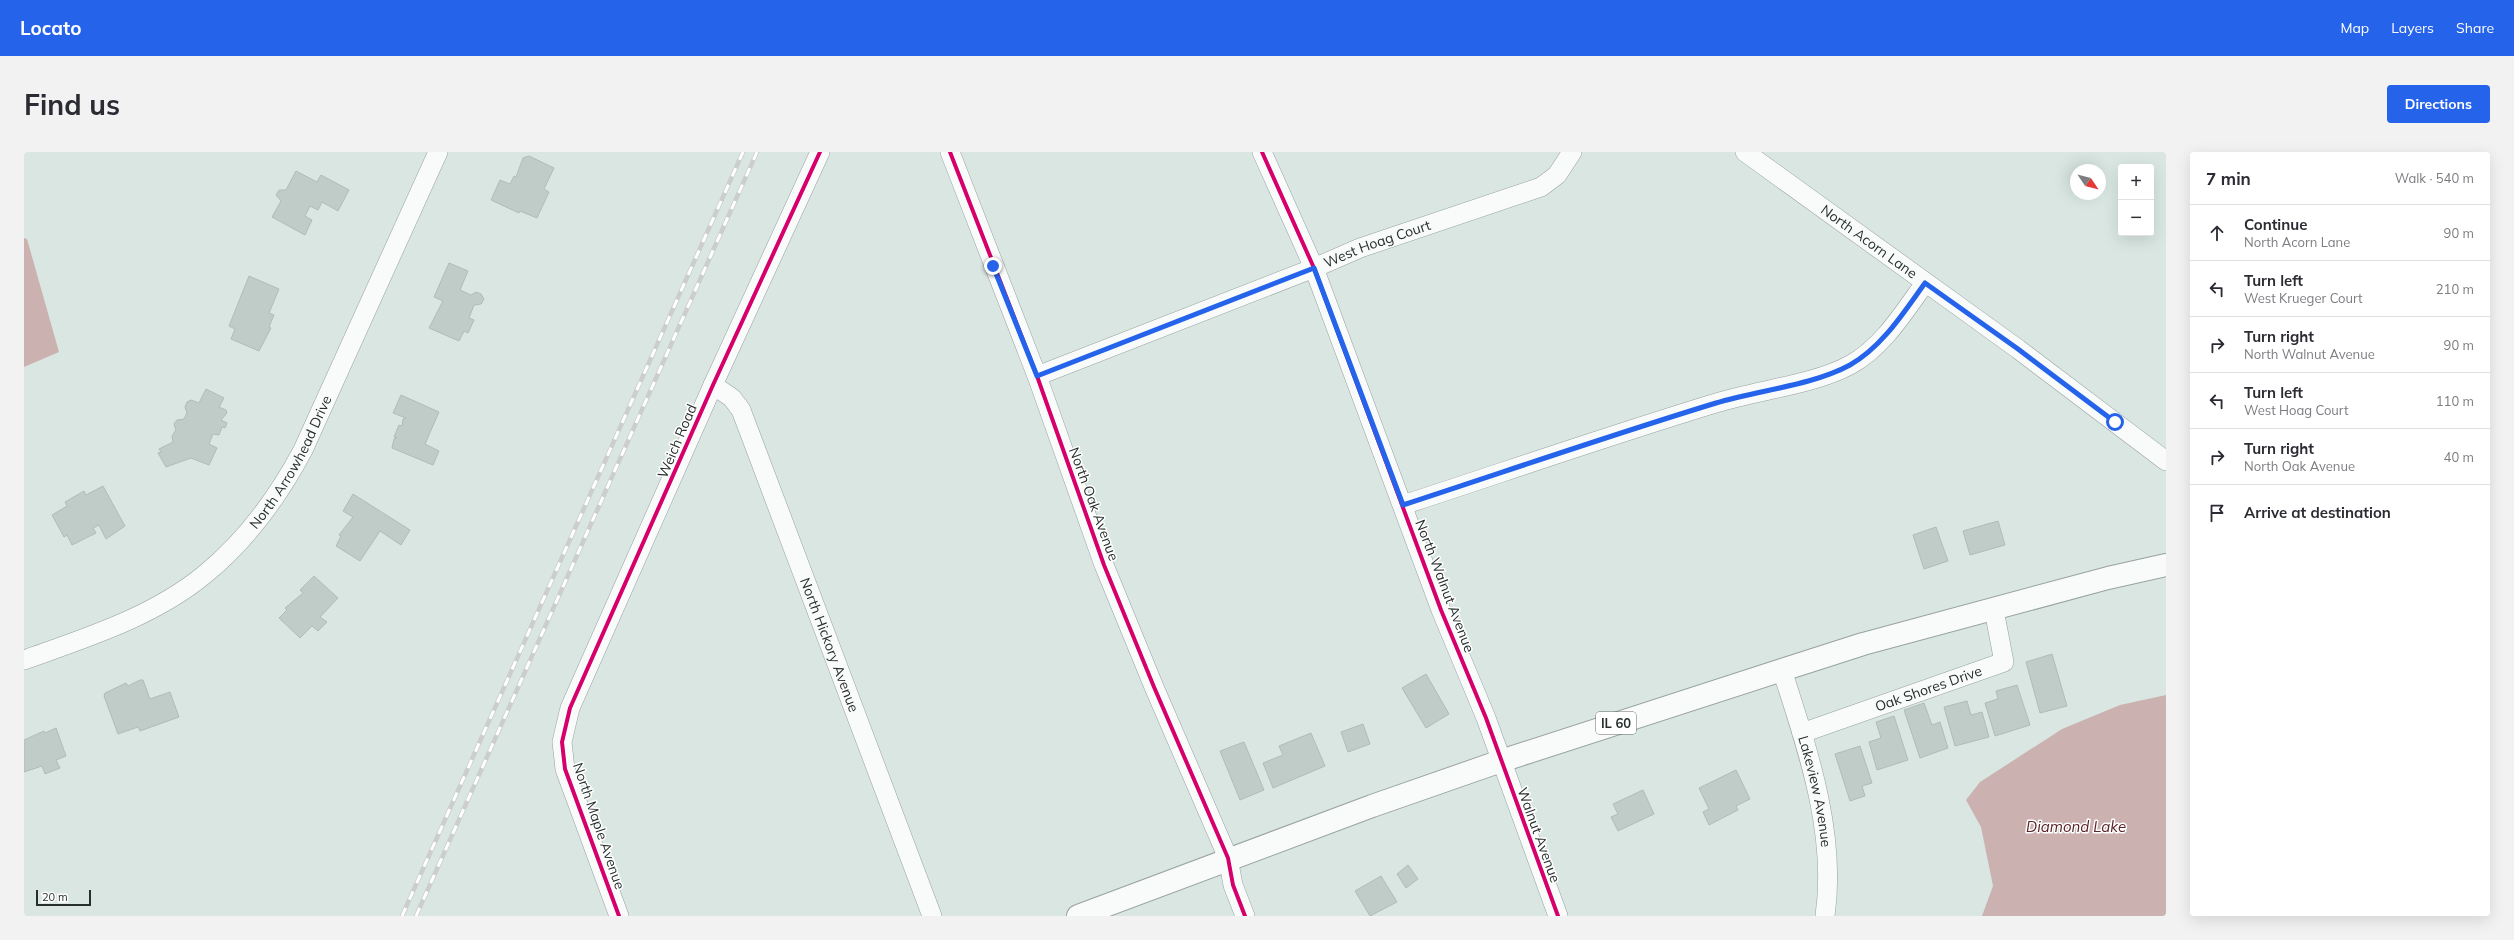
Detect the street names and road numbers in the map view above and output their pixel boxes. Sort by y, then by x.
street label: North Acorn Lane [1817,201,1921,282]
street label: West Hoag Court [1321,216,1433,272]
street label: North Arrowhead Drive [245,392,336,533]
street label: Weich Road [653,401,701,481]
street label: North Oak Avenue [1065,445,1123,563]
street label: North Walnut Avenue [1411,517,1479,655]
street label: North Hickory Avenue [796,575,863,714]
street label: Oak Shores Drive [1873,661,1984,716]
road number: IL 60 [1596,712,1636,734]
street label: Lakeview Avenue [1794,733,1835,848]
street label: North Maple Avenue [569,760,629,892]
street label: Walnut Avenue [1513,785,1565,885]

